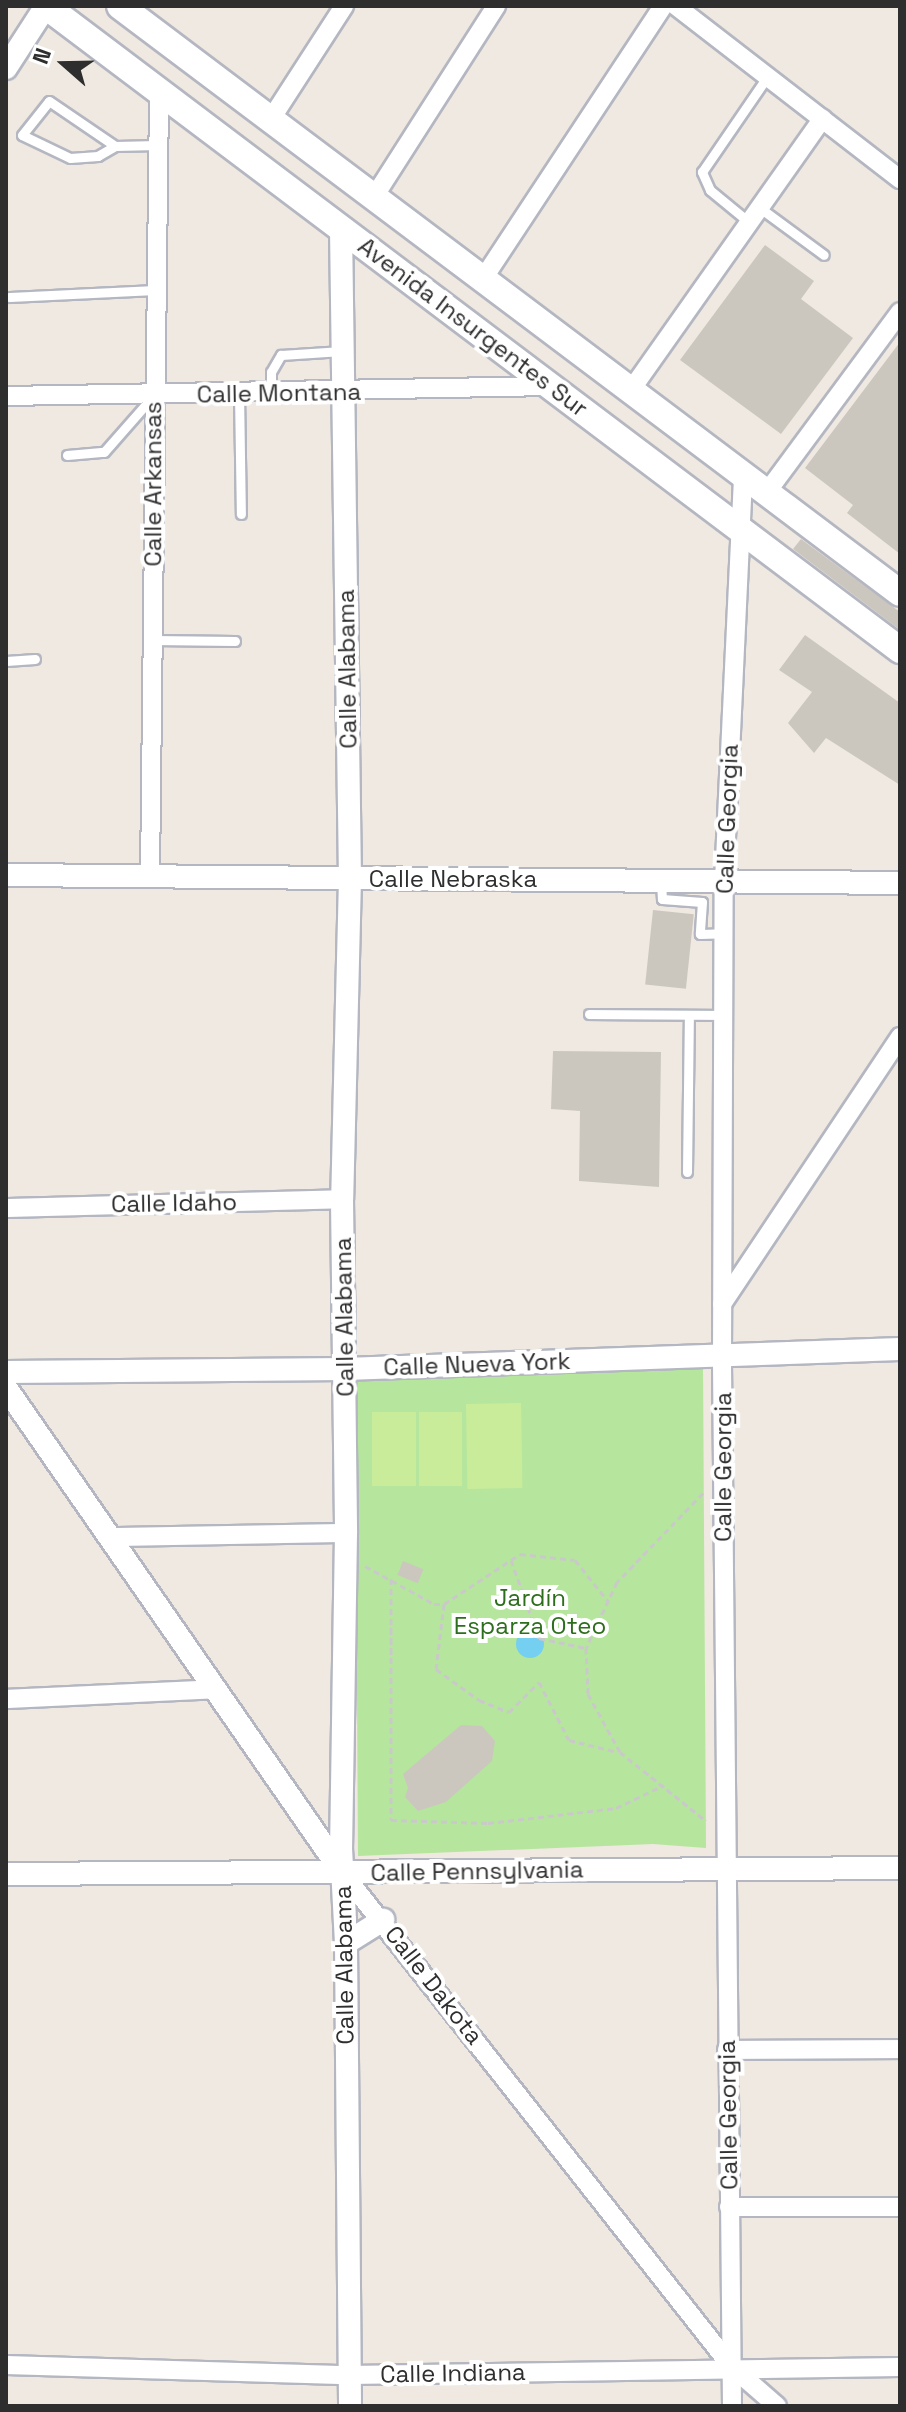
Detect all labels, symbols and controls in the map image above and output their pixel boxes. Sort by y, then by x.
north arrow [24,24,104,104]
text: N [26,44,57,68]
street label: Avenida Insurgentes Sur [353,231,593,423]
street label: Calle Montana [196,377,362,409]
street label: Calle Arkansas [139,401,167,567]
street label: Calle Alabama [331,589,363,749]
street label: Calle Georgia [710,744,744,894]
street label: Calle Nebraska [369,865,537,893]
street label: Calle Idaho [111,1188,237,1218]
street label: Calle Alabama [328,1237,360,1397]
street label: Calle Nueva York [383,1346,571,1382]
street label: Calle Georgia [709,1392,737,1542]
park label: Jardín Esparza Oteo [454,1584,606,1640]
street label: Calle Pennsylvania [370,1855,584,1887]
street label: Calle Alabama [328,1885,360,2045]
street label: Calle Dakota [379,1920,489,2050]
street label: Calle Georgia [712,2040,744,2190]
street label: Calle Indiana [380,2357,526,2389]

